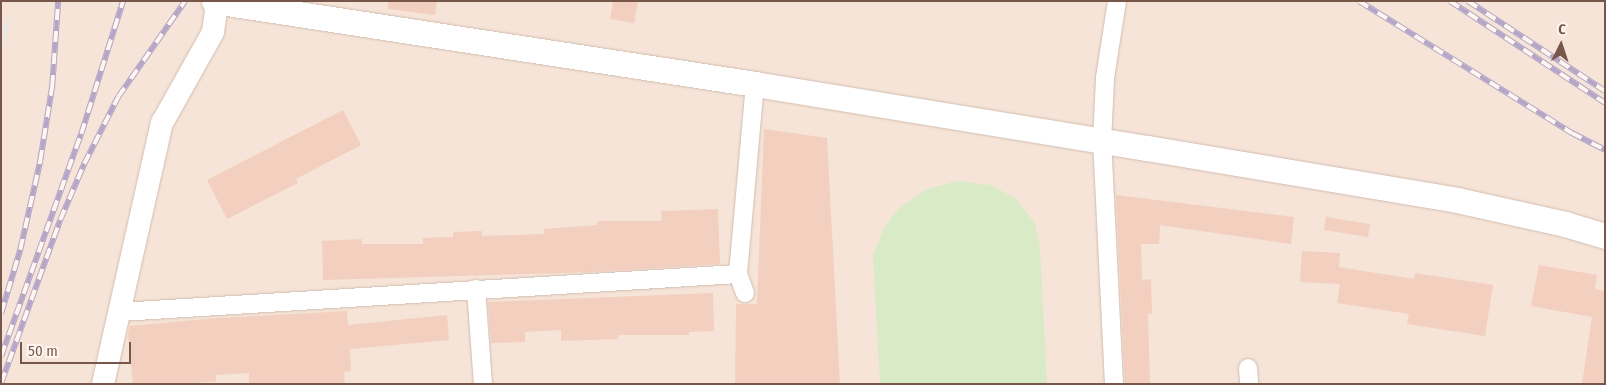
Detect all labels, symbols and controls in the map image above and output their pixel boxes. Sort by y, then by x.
north arrow [1536,20,1586,70]
text: С [1558,21,1566,38]
scale bar [22,332,134,364]
text: 50 m [28,342,58,360]

